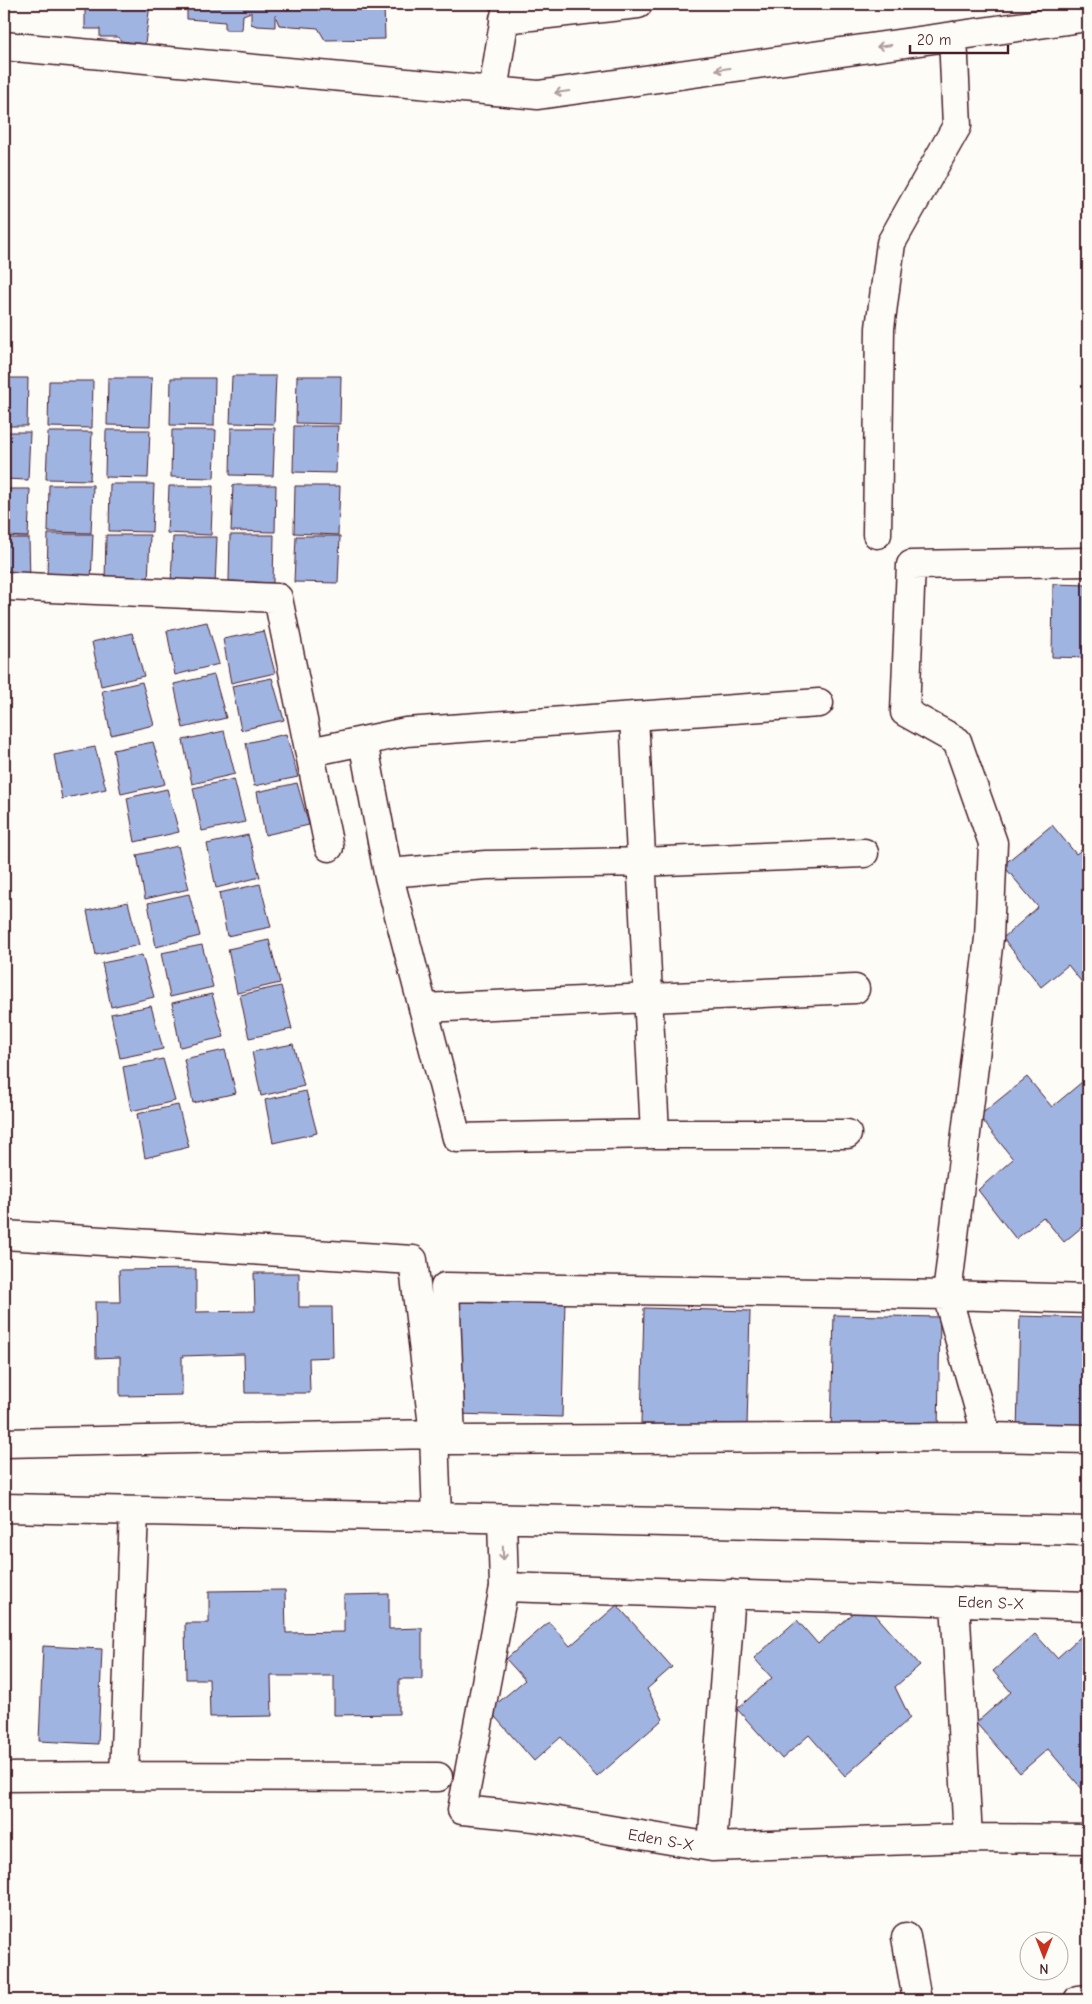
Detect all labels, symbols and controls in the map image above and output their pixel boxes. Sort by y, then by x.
scale bar [910,22,1007,54]
text: 20 m [917,31,951,49]
one-way arrow [876,41,892,51]
one-way arrow [715,64,731,74]
one-way arrow [555,87,571,97]
one-way arrow [498,1544,508,1561]
street label: Eden S-X [957,1593,1025,1613]
street label: Eden S-X [626,1825,695,1855]
north arrow [1020,1932,1070,1982]
text: N [1039,1960,1049,1977]

